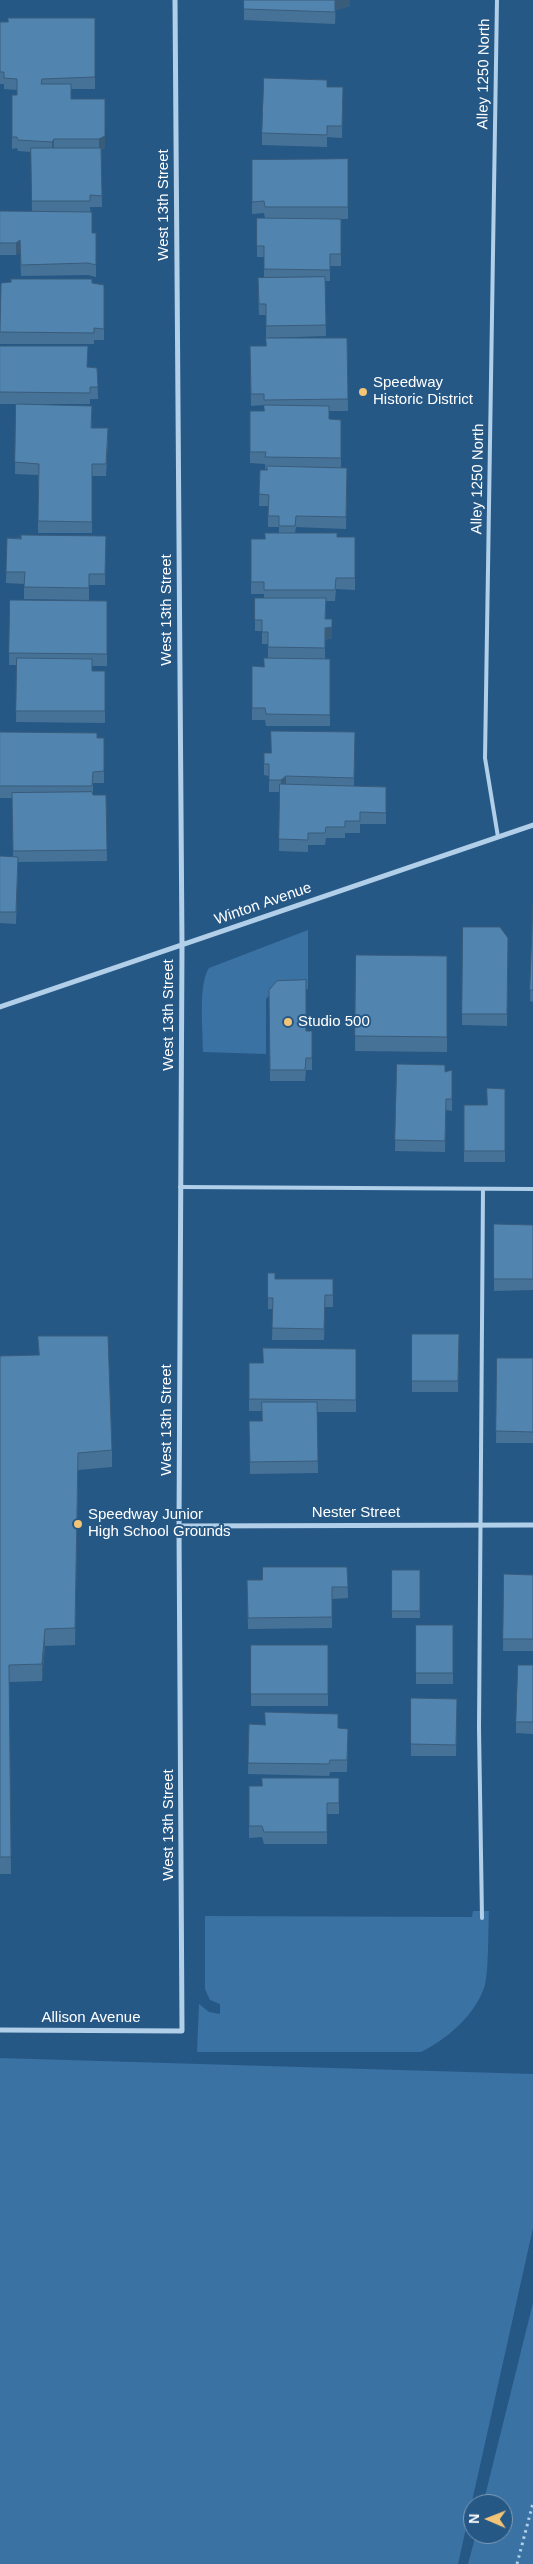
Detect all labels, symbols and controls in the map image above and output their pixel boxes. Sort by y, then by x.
street label: Alley 1250 North [474,18,494,130]
street label: West 13th Street [155,149,173,261]
place label: Speedway Historic District [373,374,473,409]
marker: Speedway Historic District [357,386,369,398]
street label: Alley 1250 North [468,423,488,535]
street label: West 13th Street [158,554,176,666]
street label: Winton Avenue [212,879,314,929]
street label: West 13th Street [160,959,178,1071]
place label: Studio 500 [298,1013,370,1031]
marker: Studio 500 [282,1016,294,1028]
street label: West 13th Street [158,1364,176,1476]
street label: Nester Street [312,1504,400,1522]
place label: Speedway Junior High School Grounds [88,1506,231,1541]
marker: Speedway Junior High School Grounds [72,1518,84,1530]
street label: West 13th Street [160,1769,178,1881]
street label: Allison Avenue [42,2009,140,2027]
north arrow [463,2494,513,2544]
text: N [466,2514,482,2524]

